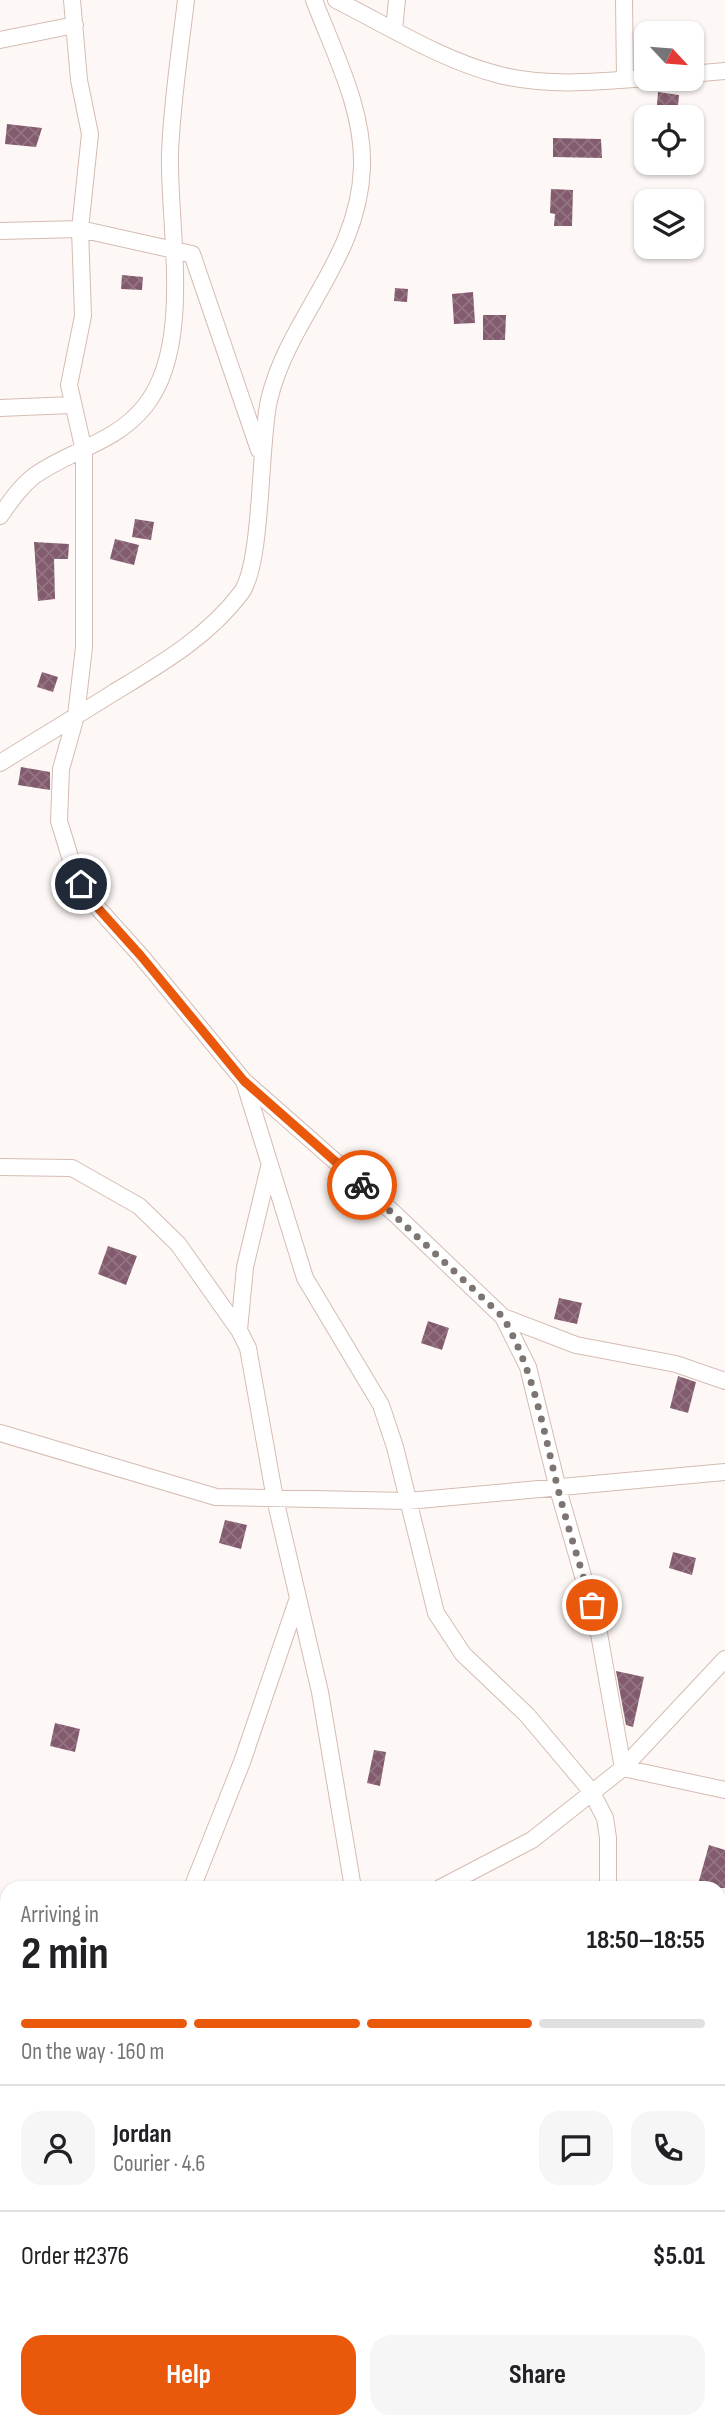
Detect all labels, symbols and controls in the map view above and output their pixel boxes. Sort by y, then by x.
north arrow [634,21,704,91]
map controls [634,21,704,259]
button: locate [634,105,704,175]
button: layers [634,189,704,259]
pin [51,854,111,914]
icon: home [62,865,100,903]
courier [327,1150,397,1220]
icon: bike [343,1166,381,1204]
pin [562,1575,622,1635]
icon: bag [573,1586,611,1624]
text: Arriving in [21,1901,99,1929]
text: 18:50–18:55 [587,1925,705,1956]
text: 2 min [21,1927,109,1982]
text: On the way · 160 m [21,2038,164,2066]
button: person [21,2111,95,2185]
button: chat [539,2111,613,2185]
button: phone [631,2111,705,2185]
text: Jordan [113,2119,171,2150]
text: Courier · 4.6 [113,2150,205,2178]
text: Order #2376 [21,2241,129,2272]
text: $5.01 [652,2241,705,2272]
button: Help [21,2335,356,2415]
button: Share [370,2335,705,2415]

